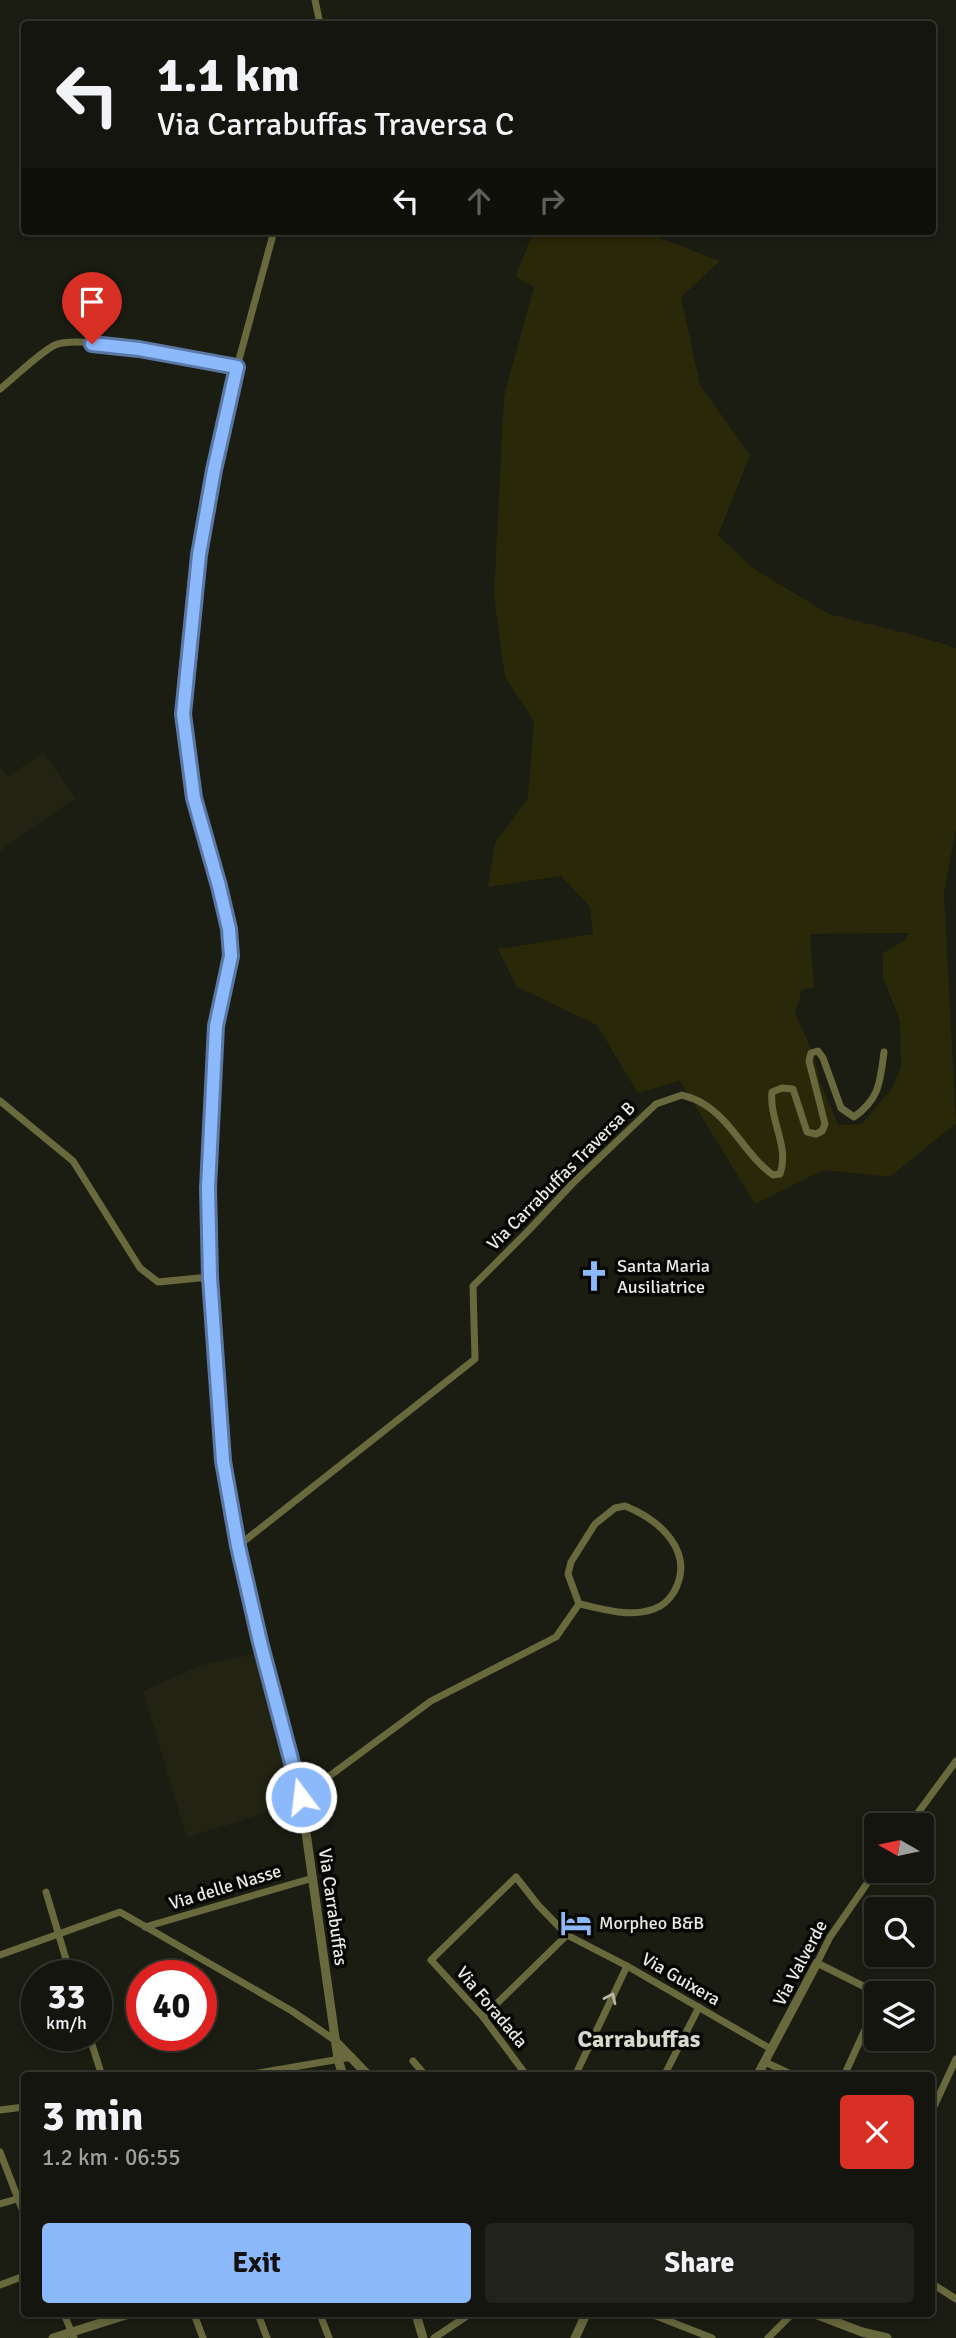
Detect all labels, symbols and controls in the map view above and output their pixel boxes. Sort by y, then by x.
text: 1.1 km [157,45,300,105]
icon: left [42,49,133,140]
text: Via Carrabuffas Traversa C [157,105,514,144]
icon: left [387,182,425,220]
icon: ahead [460,182,498,220]
icon: right [533,182,571,220]
pin [62,272,122,344]
icon: arrive [73,283,111,321]
street label: Via Carrabuffas Traversa B [482,1097,640,1255]
place label: Santa Maria Ausiliatrice [617,1255,710,1298]
church icon: Santa Maria Ausiliatrice [577,1259,611,1293]
position arrow [264,1760,338,1834]
north arrow [864,1813,934,1883]
map controls [864,1813,934,2051]
street label: Via Carrabuffas [314,1847,352,1967]
street label: Via delle Nasse [166,1860,284,1914]
button: search [864,1897,934,1967]
hotel icon: Morpheo B&B [559,1906,593,1940]
place label: Morpheo B&B [599,1912,704,1934]
street label: Via Valverde [768,1916,832,2010]
street label: Via Guixera [638,1948,724,2010]
speed limit sign: 40 [126,1960,217,2051]
street label: Via Foradada [452,1962,532,2052]
text: 33 [48,1975,85,2018]
button: layers [864,1981,934,2051]
one-way arrow [603,1993,617,2006]
text: km/h [46,2012,87,2034]
district label: Carrabuffas [577,2024,701,2054]
text: 3 min [42,2091,143,2142]
button: close [840,2095,914,2169]
text: 1.2 km · 06:55 [42,2143,181,2172]
button: Exit [42,2223,471,2303]
button: Share [485,2223,914,2303]

